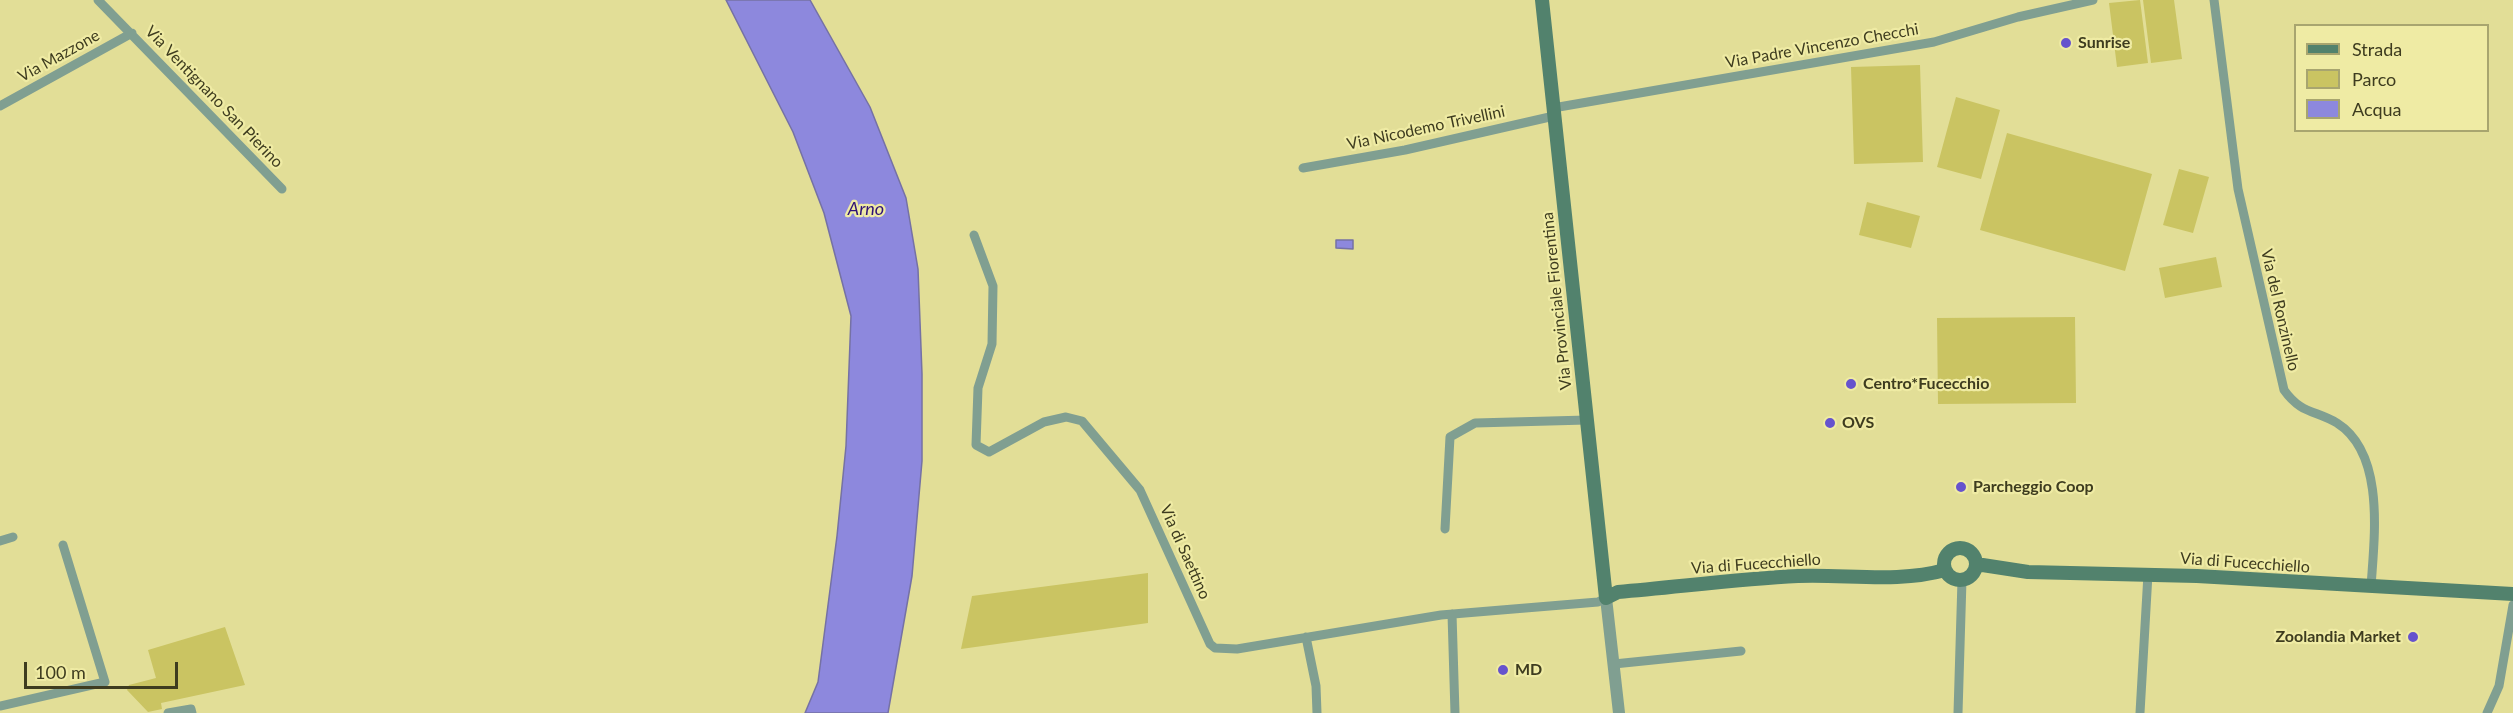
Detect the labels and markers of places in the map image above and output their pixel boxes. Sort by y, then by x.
place label: Sunrise [2078,33,2130,53]
marker: Sunrise [2059,36,2073,50]
place label: Centro*Fucecchio [1863,374,1989,394]
marker: Centro*Fucecchio [1844,377,1858,391]
place label: OVS [1842,413,1874,433]
marker: OVS [1823,416,1837,430]
place label: Parcheggio Coop [1973,477,2094,497]
marker: Parcheggio Coop [1954,480,1968,494]
place label: Zoolandia Market [2275,627,2401,647]
marker: Zoolandia Market [2406,630,2420,644]
place label: MD [1515,660,1542,680]
marker: MD [1496,663,1510,677]

